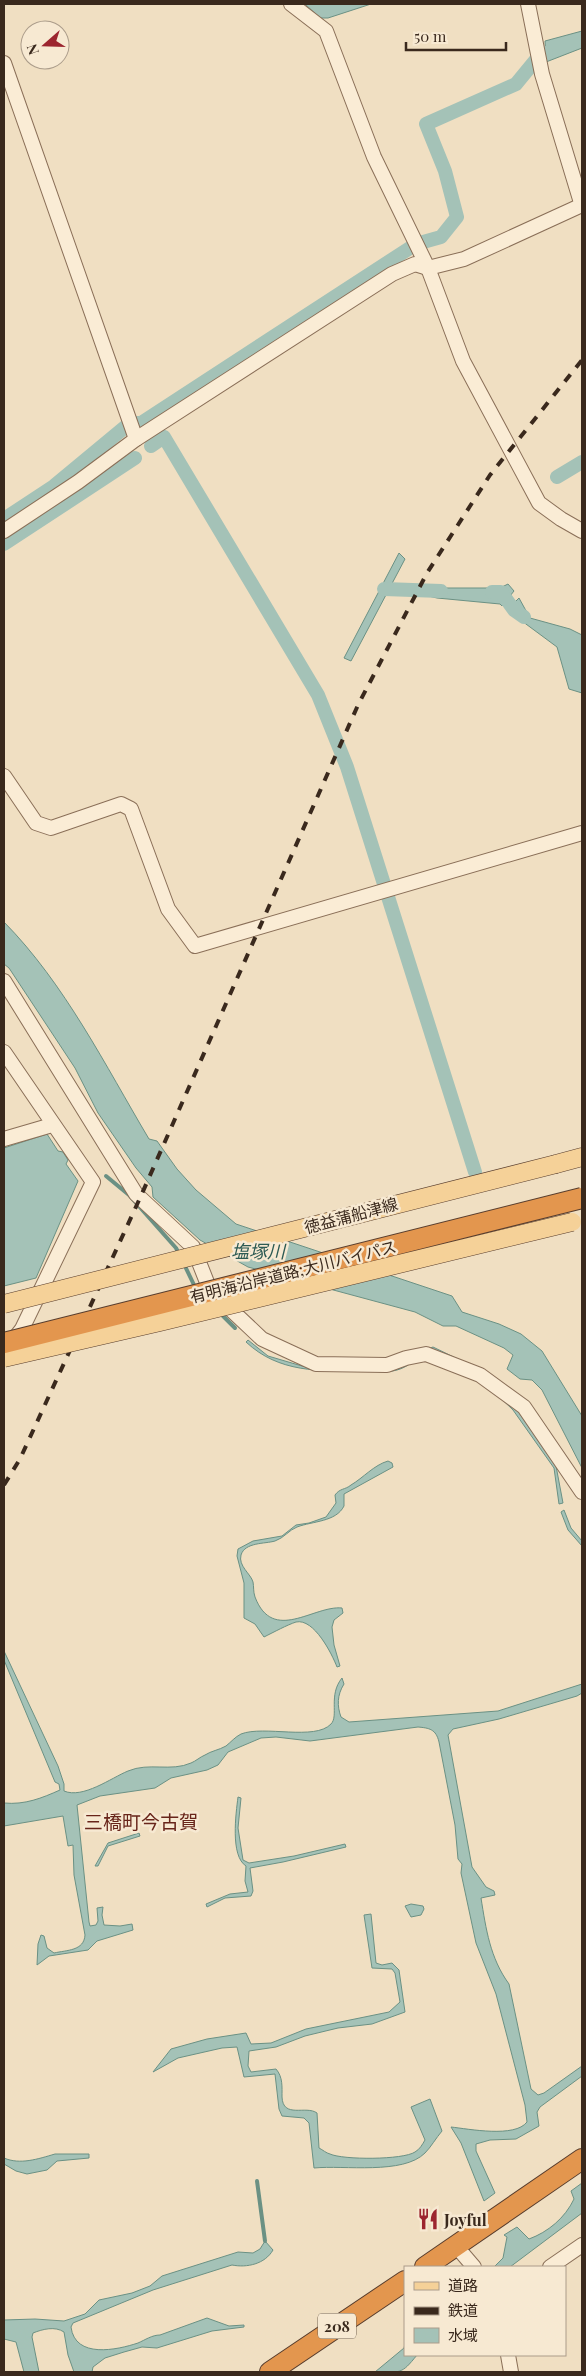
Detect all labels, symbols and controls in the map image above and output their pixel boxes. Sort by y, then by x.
north arrow [20,20,70,70]
scale bar [406,20,506,52]
text: 50 m [414,26,447,46]
text: N [22,42,43,58]
street label: 徳益蒲船津線 [302,1192,400,1238]
street label: 有明海沿岸道路;大川バイパス [187,1235,399,1307]
water label: 塩塚川 [231,1239,287,1263]
district label: 三橋町今古賀 [84,1808,198,1834]
restaurant icon: Joyful [415,2206,441,2232]
place label: Joyful [443,2209,487,2230]
legend [404,2266,566,2356]
text: 道路 [448,2275,478,2295]
text: 鉄道 [448,2300,478,2320]
road number: 208 [318,2314,356,2338]
text: 水域 [448,2325,478,2345]

